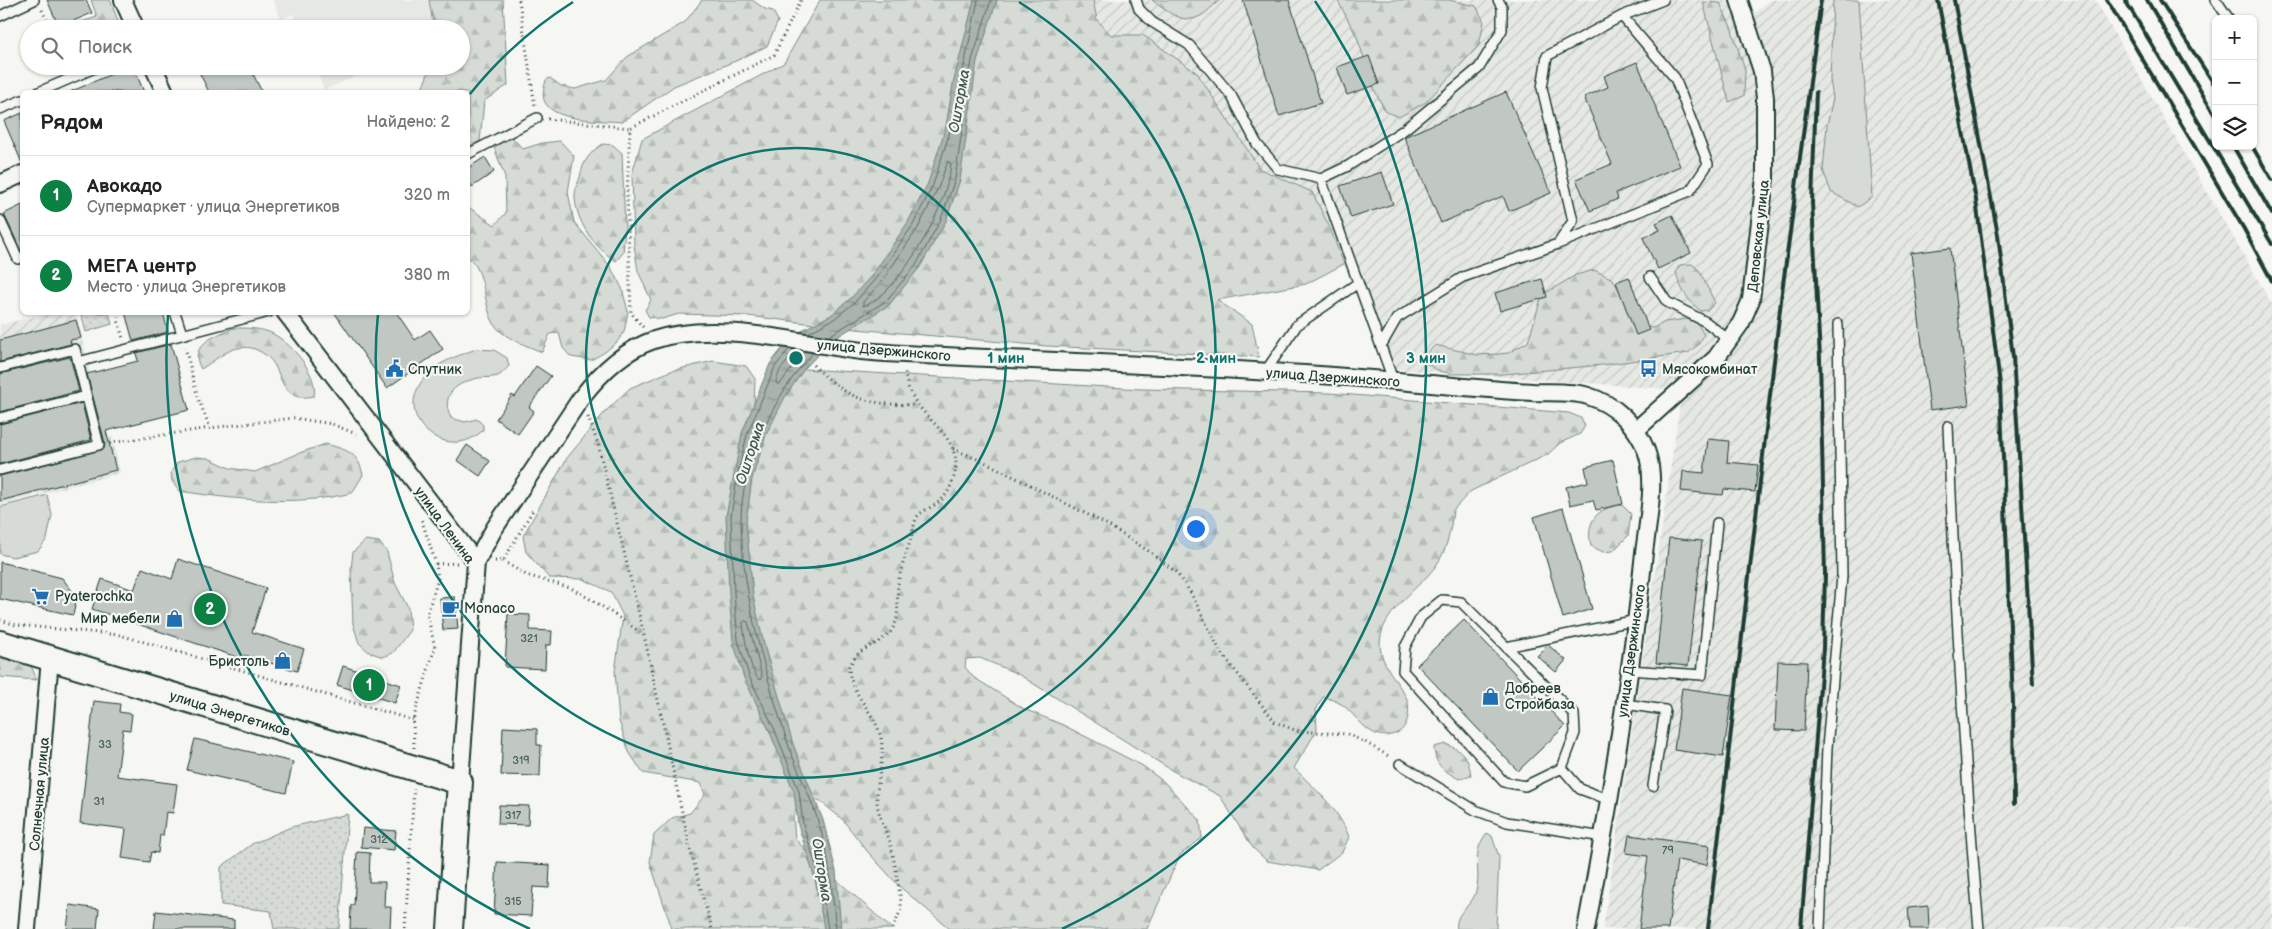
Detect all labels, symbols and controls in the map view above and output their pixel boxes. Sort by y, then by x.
map controls [2212,15,2257,150]
button: + [2212,15,2257,60]
search box [20,20,470,75]
icon: search [38,34,66,62]
text: Поиск [78,36,132,59]
button: − [2212,60,2257,105]
water label: Ошторма [945,68,974,134]
button: layers [2212,105,2257,150]
text: Рядом [40,110,103,135]
text: Найдено: 2 [366,113,450,132]
text: Авокадо [87,175,162,198]
street label: Деповская улица [1744,178,1773,293]
text: 1 [53,186,59,205]
text: 320 m [404,186,450,205]
text: Супермаркет · улица Энергетиков [87,198,340,217]
text: МЕГА центр [87,255,196,278]
text: 2 [51,266,61,285]
text: 380 m [404,266,450,285]
text: Место · улица Энергетиков [87,278,286,297]
street label: улица Дзержинского [817,336,951,365]
centre of rings [787,349,805,367]
text: 1 мин [987,349,1025,368]
text: 2 мин [1196,349,1236,368]
text: 3 мин [1406,349,1446,368]
public building icon: Спутник [384,359,404,379]
bus stop icon: Мясокомбинат [1638,359,1658,379]
place label: Спутник [408,361,462,378]
place label: Мясокомбинат [1662,361,1758,378]
street label: улица Дзержинского [1266,364,1400,391]
water label: Ошторма [731,419,769,487]
street label: улица Ленина [411,483,479,568]
your location [1183,516,1209,542]
street label: улица Дзержинского [1614,584,1649,719]
supermarket icon: Pyaterochka [31,586,51,606]
place label: Pyaterochka [55,588,133,605]
pin: 2 [194,590,226,628]
cafe icon: Monaco [440,598,460,618]
place label: Monaco [464,600,515,617]
shop icon: Мир мебели [164,608,184,628]
place label: Мир мебели [81,610,160,627]
house number: 321 [520,632,538,645]
shop icon: Бристоль [273,651,293,671]
place label: Бристоль [208,653,269,670]
pin: 1 [353,666,385,704]
place label: Добреев Стройбаза [1505,680,1576,713]
shop icon: Добреев Стройбаза [1481,686,1501,706]
street label: улица Энергетиков [168,687,293,740]
street label: Солнечная улица [26,736,53,852]
house number: 33 [98,738,112,751]
house number: 319 [512,754,530,767]
house number: 31 [93,795,105,808]
house number: 317 [505,809,522,822]
house number: 312 [370,833,388,846]
water label: Ошторма [807,837,836,903]
house number: 79 [1662,844,1674,857]
house number: 315 [504,895,522,908]

